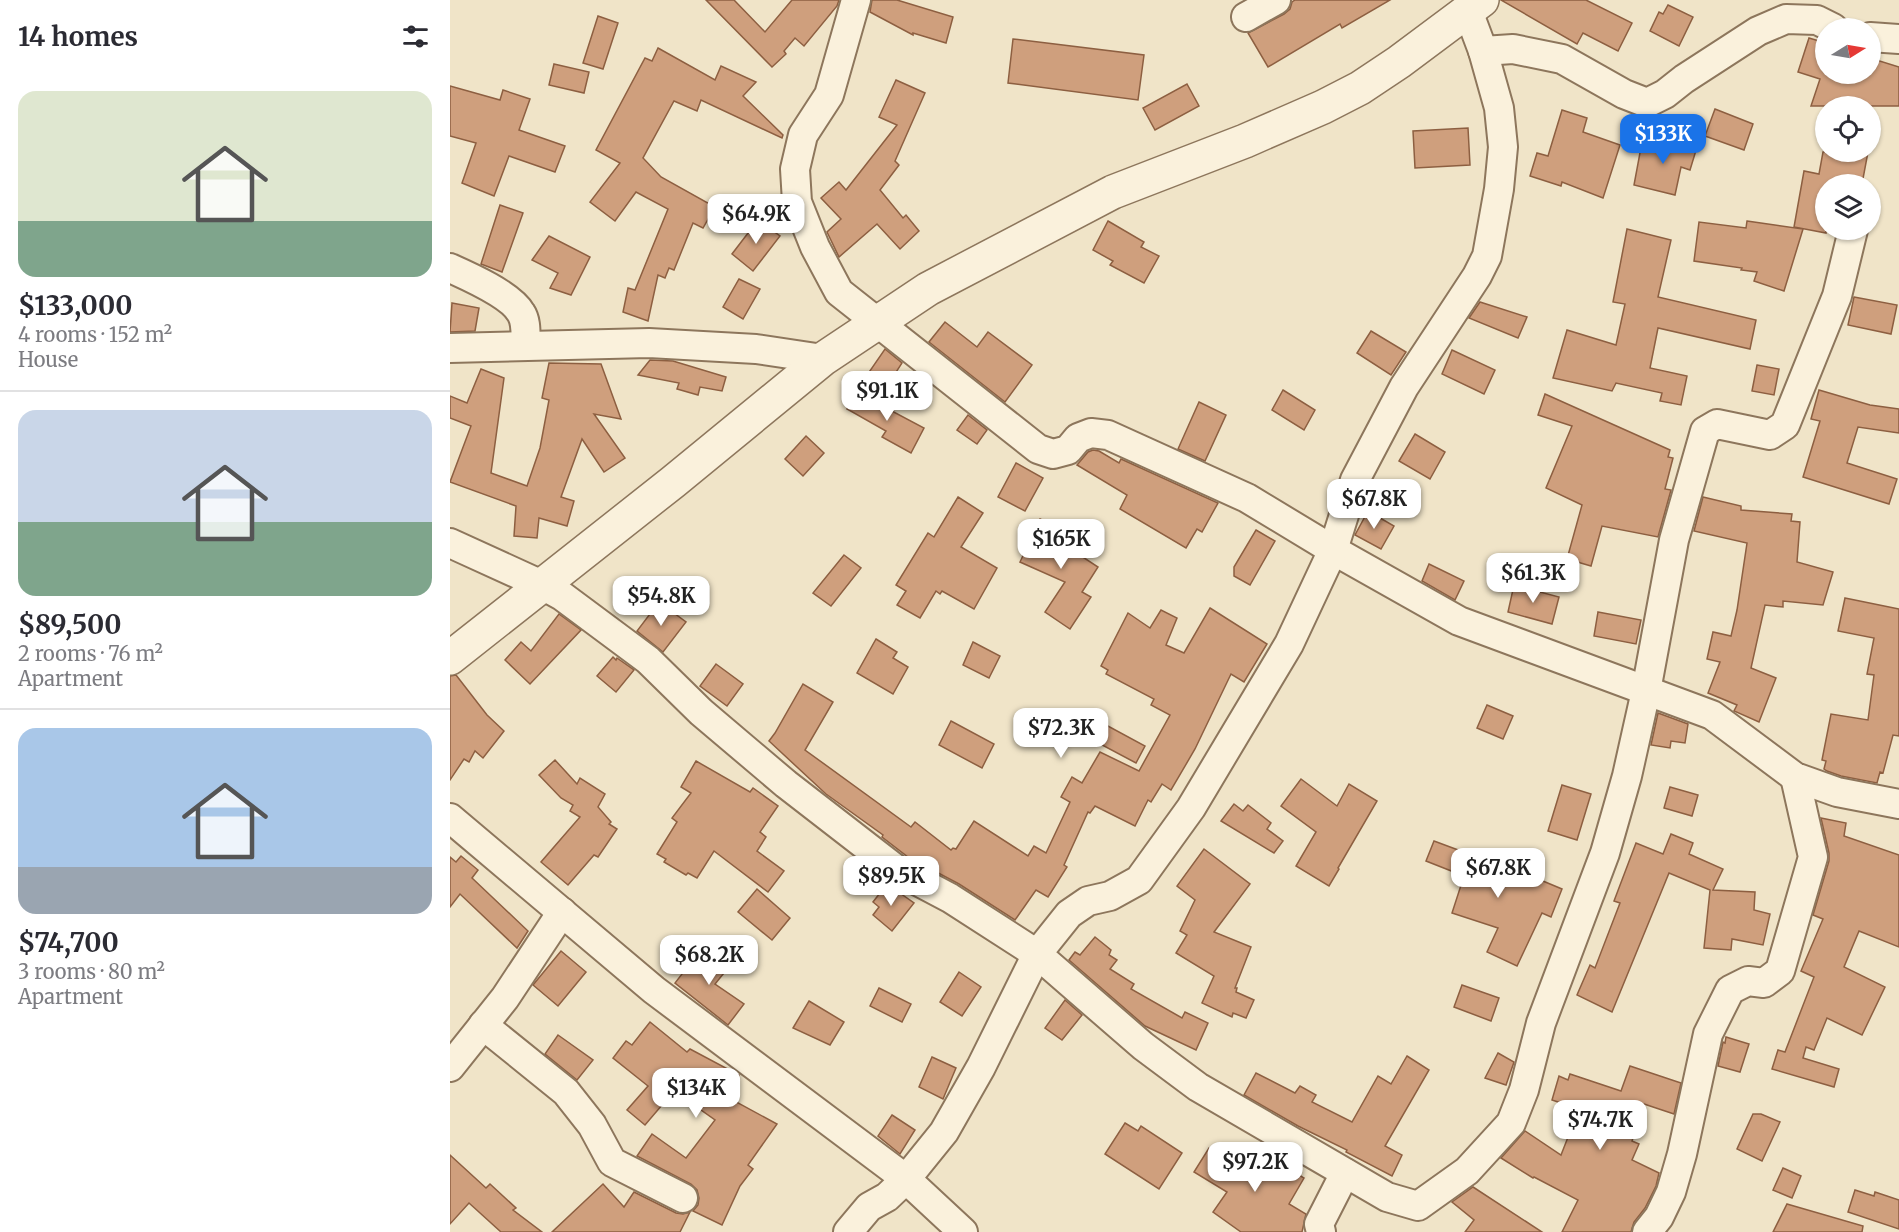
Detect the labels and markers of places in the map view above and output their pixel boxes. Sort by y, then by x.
pin: $133K [1621,114,1705,165]
pin: $64.9K [707,194,805,245]
pin: $91.1K [838,371,936,422]
pin: $67.8K [1325,479,1423,530]
pin: $165K [1019,519,1103,570]
pin: $61.3K [1484,553,1582,604]
pin: $54.8K [612,576,710,627]
pin: $72.3K [1012,708,1110,759]
pin: $67.8K [1449,848,1547,899]
pin: $89.5K [842,856,940,907]
pin: $68.2K [660,935,758,986]
pin: $134K [654,1068,738,1119]
pin: $74.7K [1551,1100,1649,1151]
pin: $97.2K [1206,1142,1304,1193]

